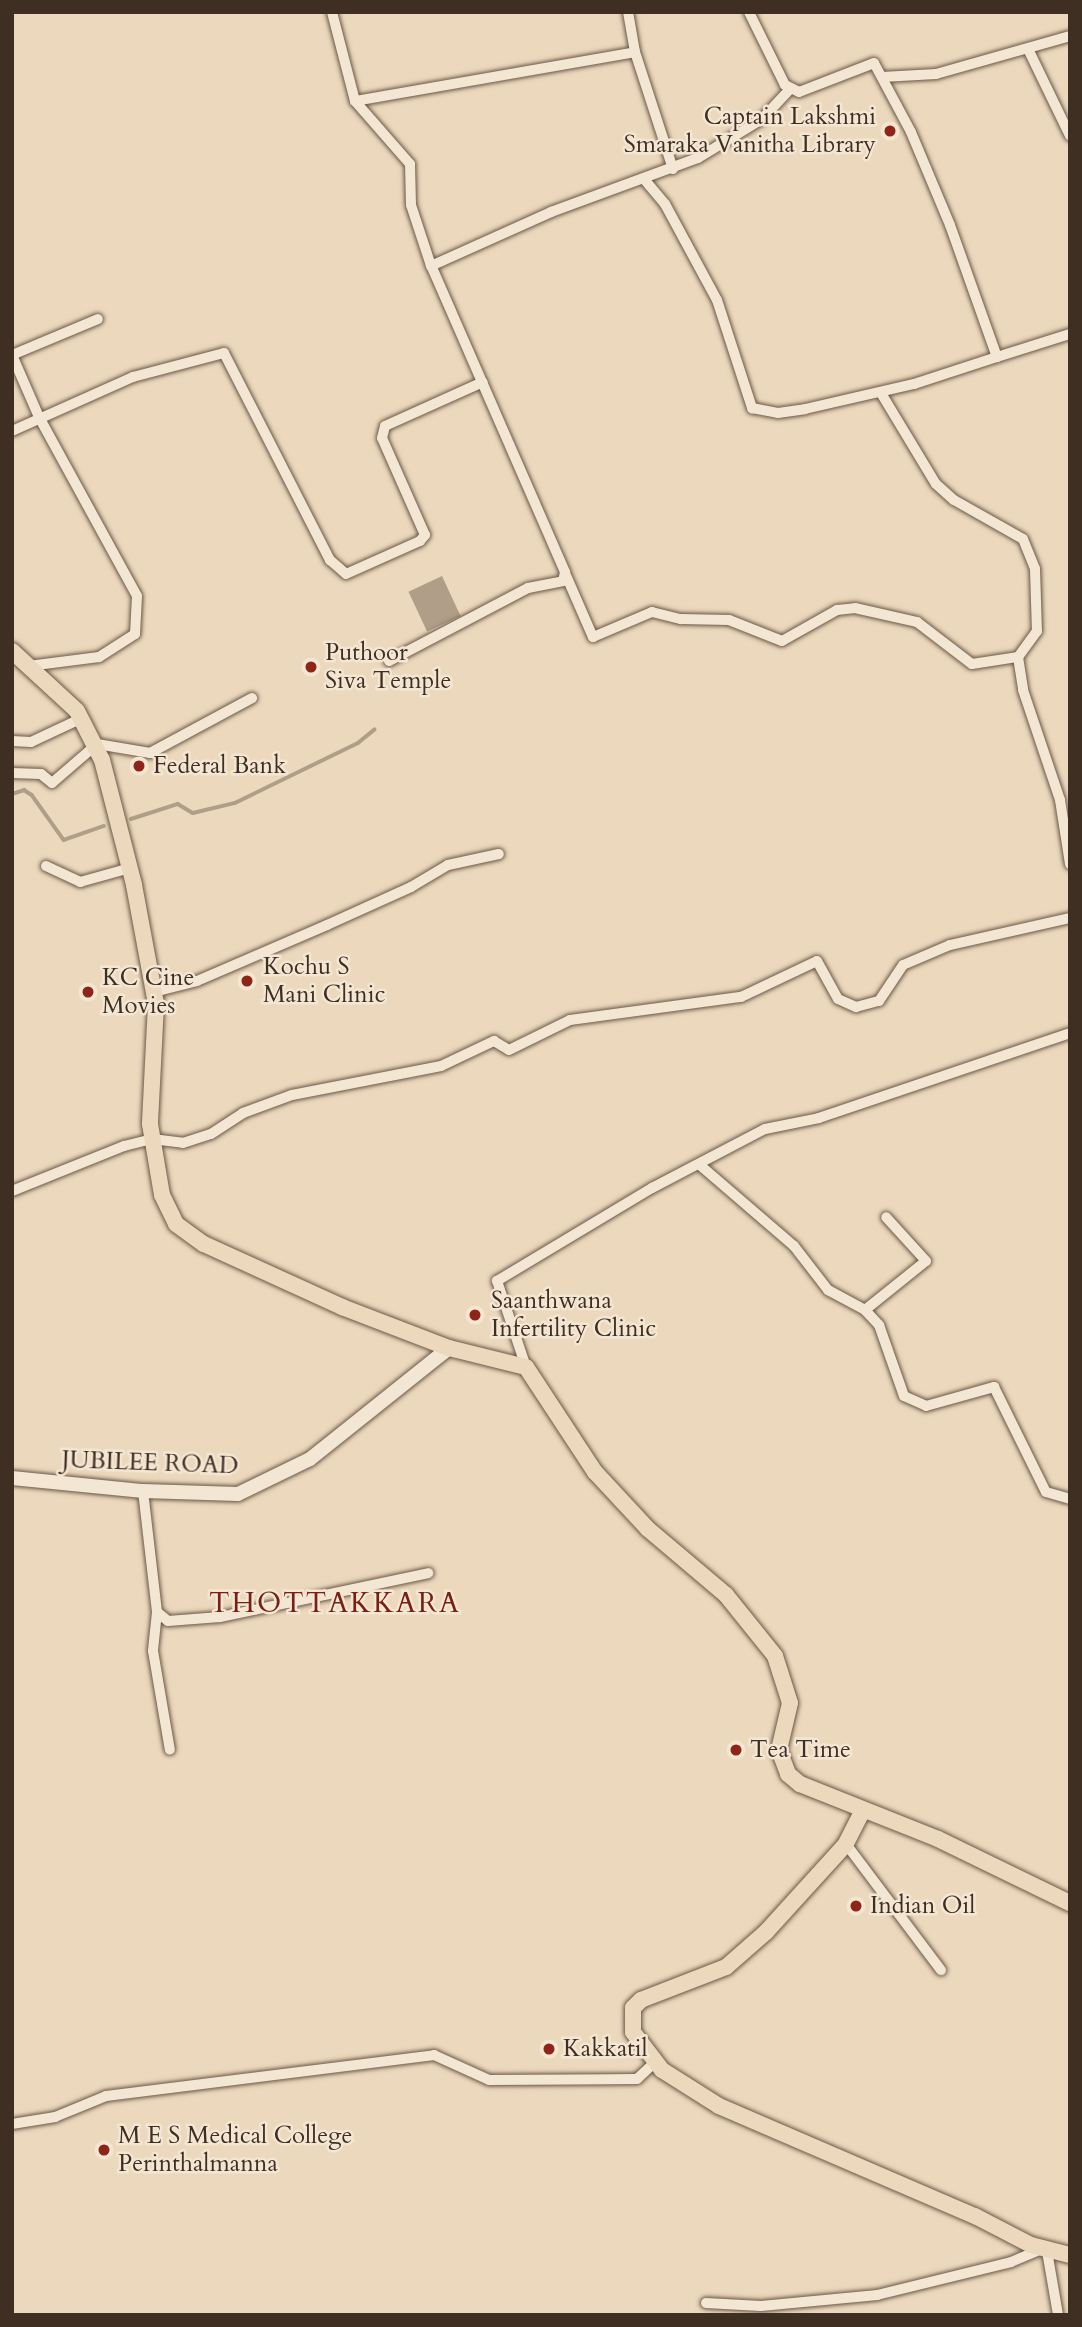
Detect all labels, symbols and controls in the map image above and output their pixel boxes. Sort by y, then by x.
place label: Captain Lakshmi Smaraka Vanitha Library [624,103,876,159]
marker: Captain Lakshmi Smaraka Vanitha Library [882,123,898,139]
place label: Puthoor Siva Temple [325,639,451,695]
marker: Puthoor Siva Temple [303,659,319,675]
place label: Federal Bank [153,752,286,780]
marker: Federal Bank [131,758,147,774]
place label: Kochu S Mani Clinic [263,953,385,1009]
place label: KC Cine Movies [102,964,194,1020]
marker: Kochu S Mani Clinic [237,971,257,991]
marker: KC Cine Movies [80,984,96,1000]
place label: Saanthwana Infertility Clinic [491,1287,656,1343]
marker: Saanthwana Infertility Clinic [465,1305,485,1325]
street label: JUBILEE ROAD [61,1446,239,1480]
district label: THOTTAKKARA [210,1586,460,1620]
place label: Tea Time [750,1736,851,1764]
marker: Tea Time [728,1742,744,1758]
place label: Indian Oil [870,1892,975,1920]
marker: Indian Oil [848,1898,864,1914]
place label: Kakkatil [563,2035,648,2063]
marker: Kakkatil [541,2041,557,2057]
place label: M E S Medical College Perinthalmanna [118,2122,352,2178]
marker: M E S Medical College Perinthalmanna [96,2142,112,2158]

